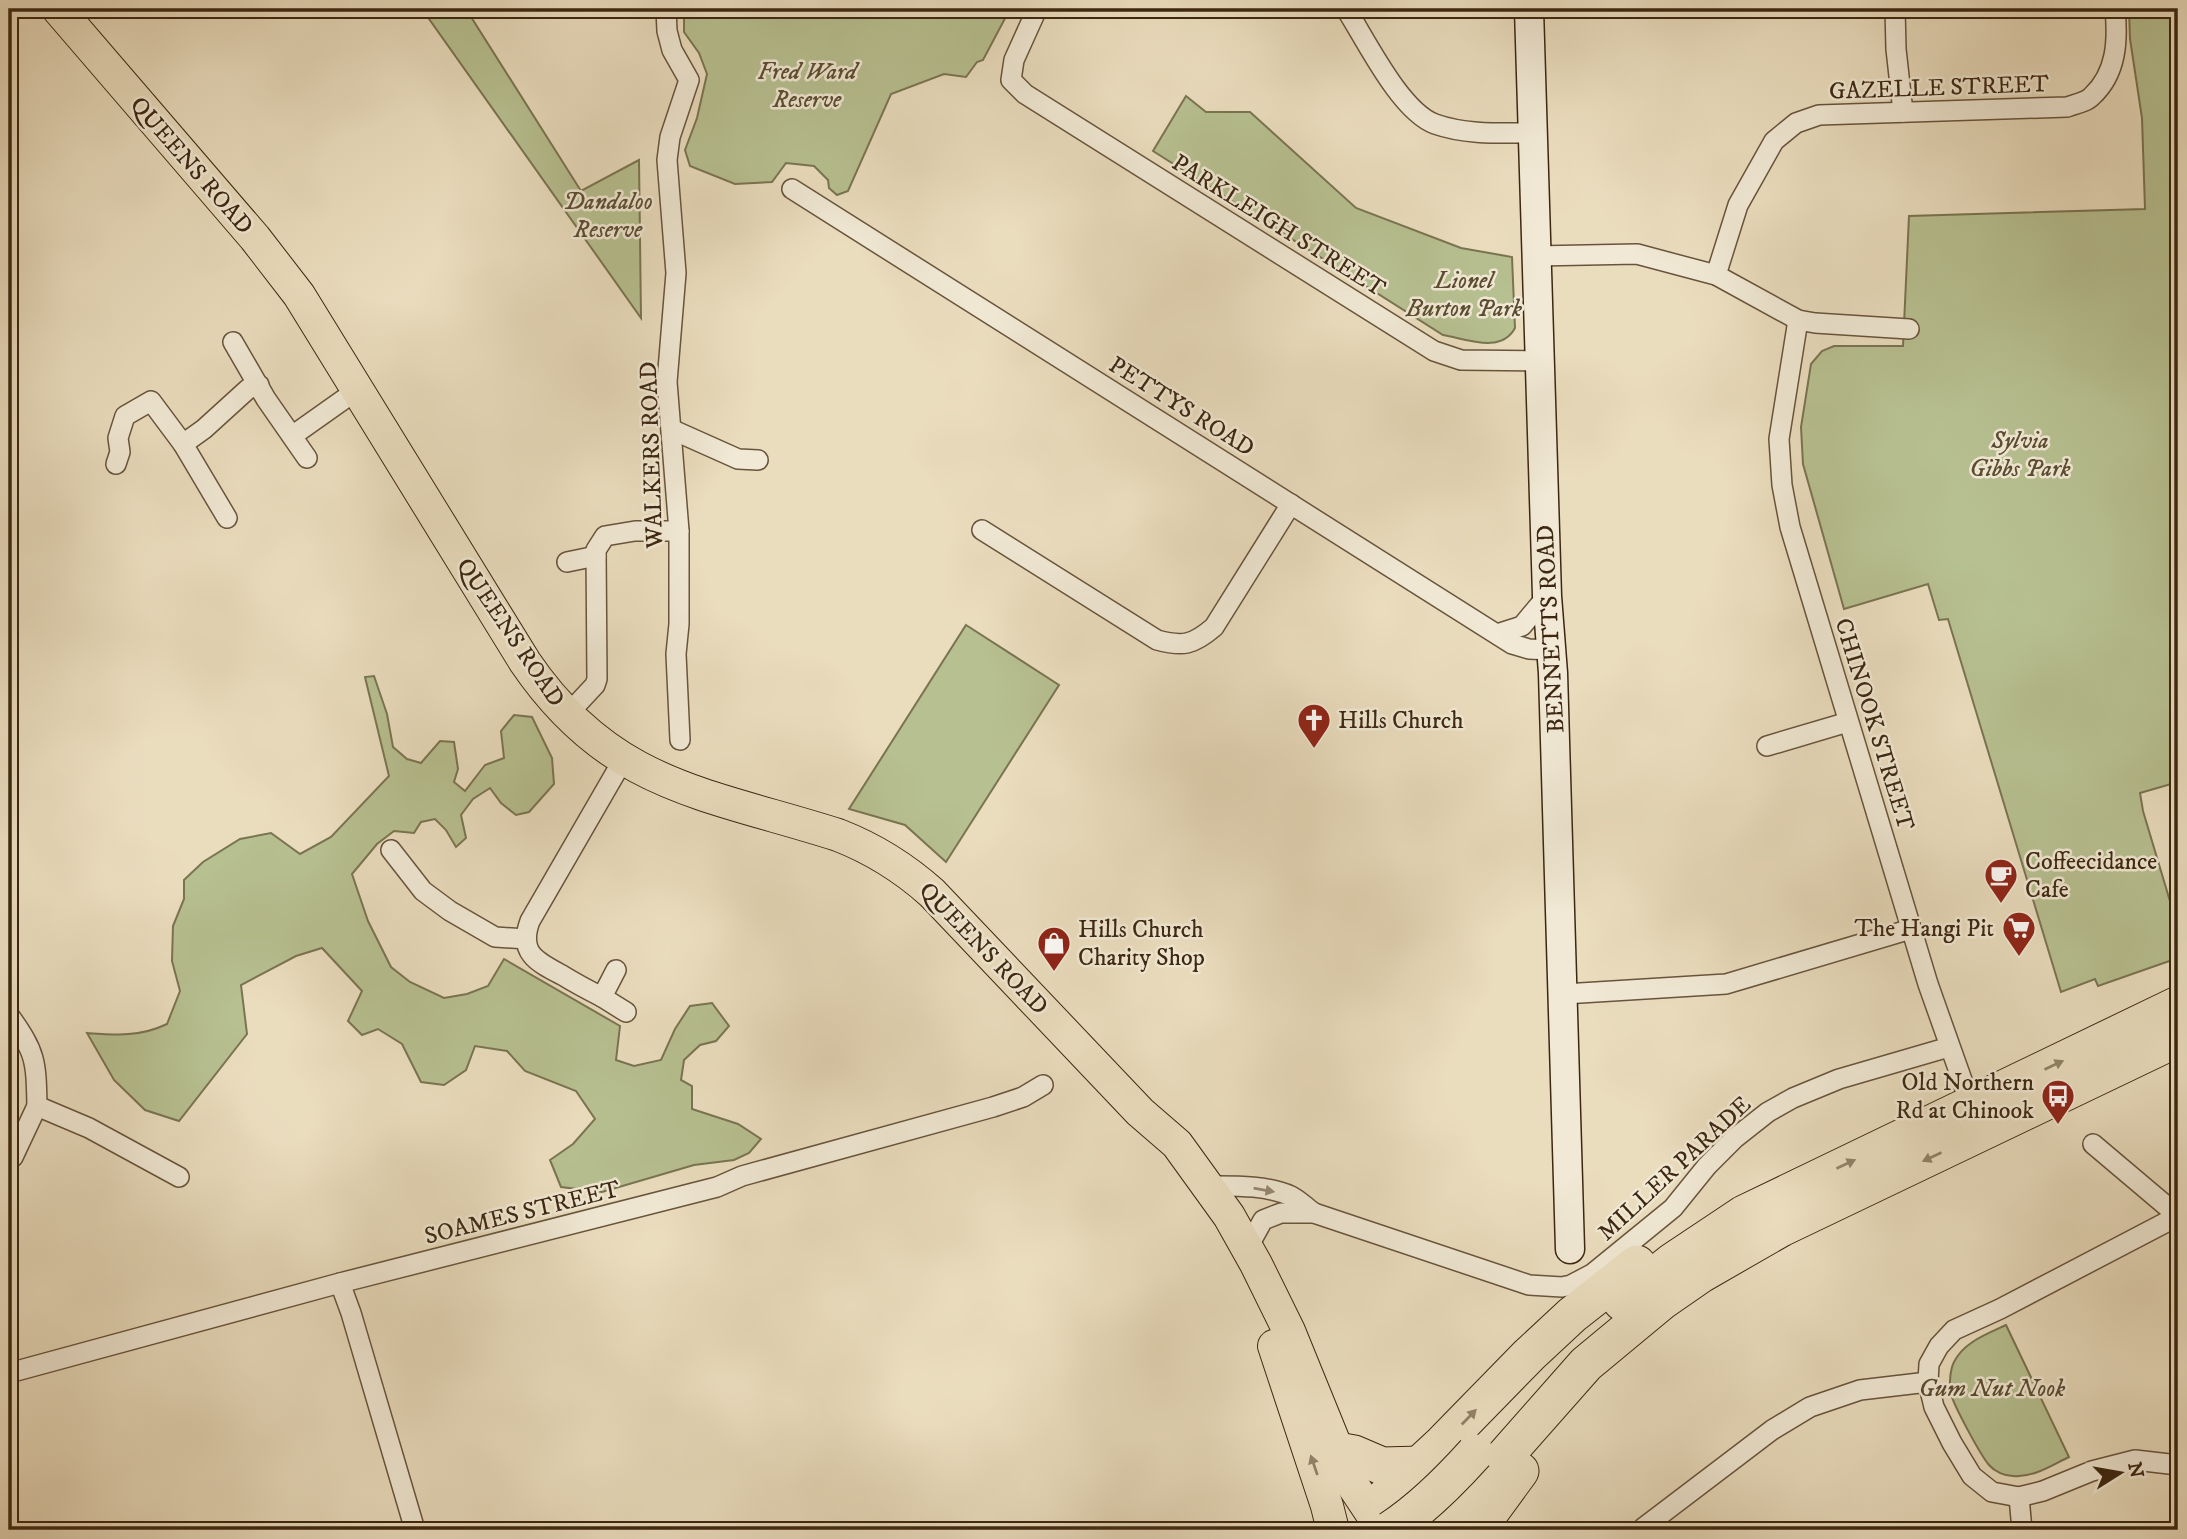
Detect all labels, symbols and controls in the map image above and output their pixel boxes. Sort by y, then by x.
park label: Fred Ward Reserve [757,57,860,115]
street label: GAZELLE STREET [1829,69,2050,107]
street label: QUEENS ROAD [123,90,259,241]
street label: PARKLEIGH STREET [1166,148,1391,304]
park label: Dandaloo Reserve [563,187,653,245]
park label: Lionel Burton Park [1405,266,1522,324]
street label: PETTYS ROAD [1103,350,1260,464]
street label: WALKERS ROAD [634,361,670,550]
park label: Sylvia Gibbs Park [1970,426,2070,484]
street label: BENNETTS ROAD [1531,524,1571,734]
street label: QUEENS ROAD [449,552,571,713]
street label: CHINOOK STREET [1828,615,1921,834]
church icon: Hills Church [1295,701,1333,750]
place label: Hills Church [1338,706,1464,736]
place label: Coffeecidance Cafe [2025,847,2157,905]
cafe icon: Coffeecidance Cafe [1982,856,2020,905]
street label: QUEENS ROAD [912,876,1054,1021]
supermarket icon: The Hangi Pit [2000,909,2038,958]
place label: The Hangi Pit [1855,914,1994,944]
place label: Hills Church Charity Shop [1078,915,1205,973]
shop icon: Hills Church Charity Shop [1035,924,1073,973]
one-way arrow [2044,1059,2064,1071]
place label: Old Northern Rd at Chinook [1896,1068,2034,1126]
bus stop icon: Old Northern Rd at Chinook [2039,1077,2077,1126]
street label: MILLER PARADE [1592,1090,1758,1248]
one-way arrow [1922,1151,1942,1162]
one-way arrow [1836,1158,1856,1170]
street label: SOAMES STREET [421,1174,623,1252]
one-way arrow [1253,1185,1275,1196]
park label: Gum Nut Nook [1919,1374,2065,1404]
one-way arrow [1460,1408,1477,1425]
north arrow [2086,1438,2156,1508]
one-way arrow [1308,1454,1318,1475]
text: N [2122,1460,2148,1480]

